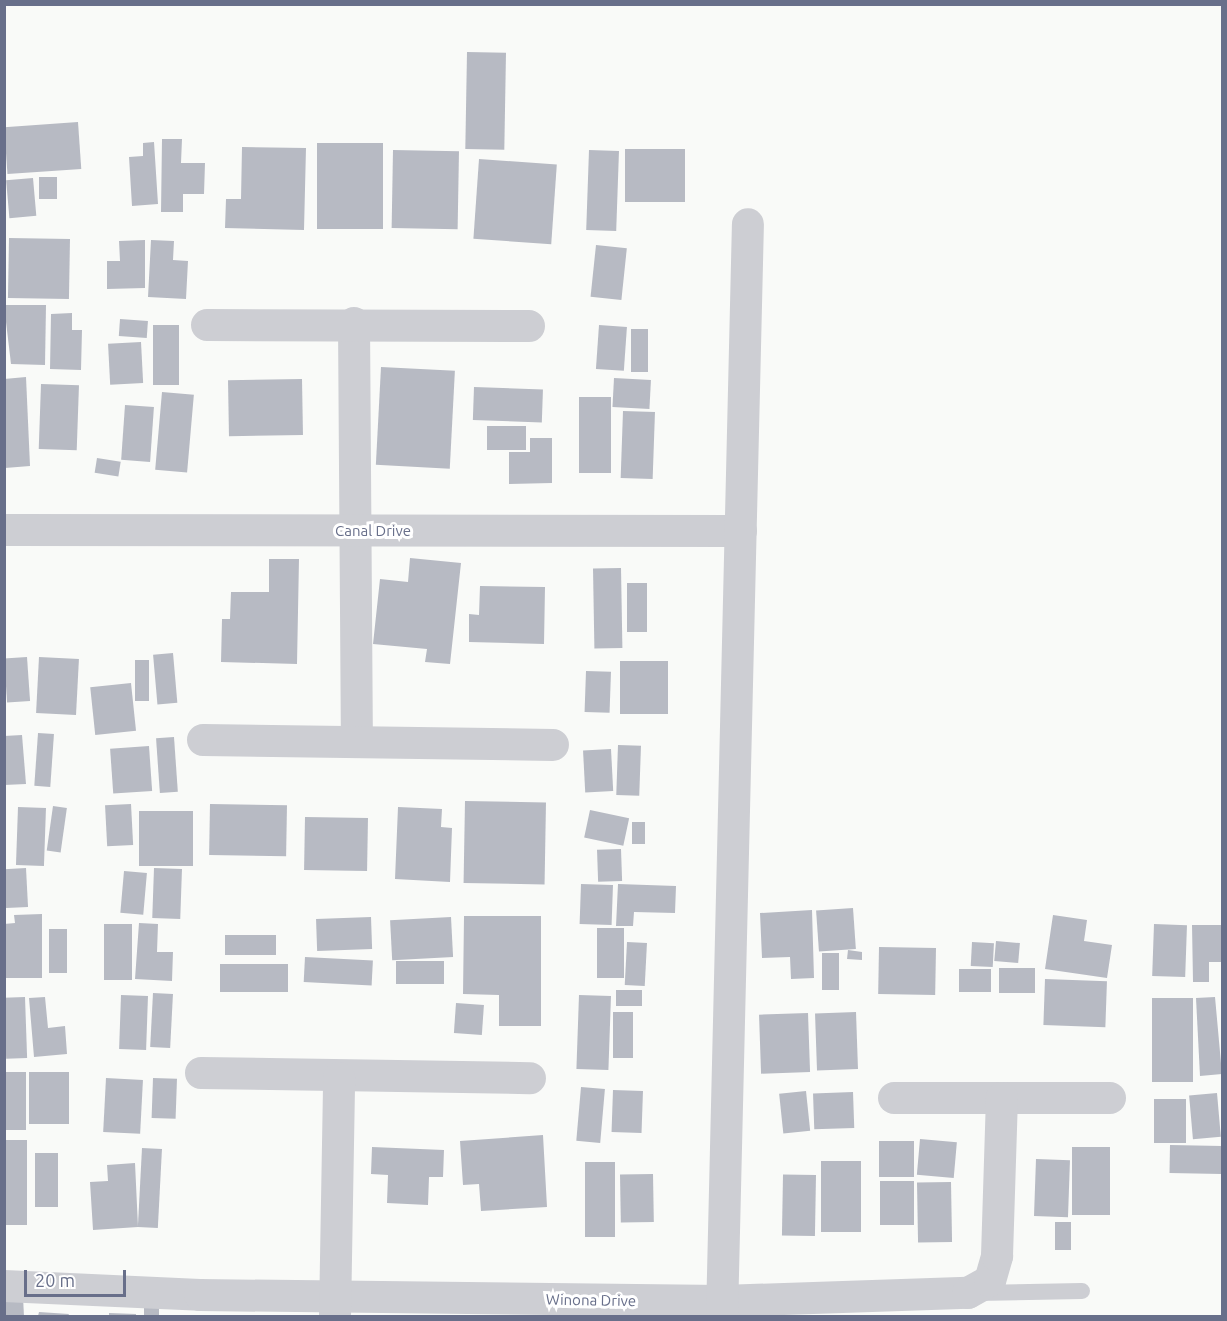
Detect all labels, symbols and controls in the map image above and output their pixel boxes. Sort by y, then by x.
street label: Canal Drive [335,522,411,540]
scale bar [27,1258,129,1296]
text: 20 m [35,1270,75,1290]
street label: Winona Drive [546,1290,636,1310]

